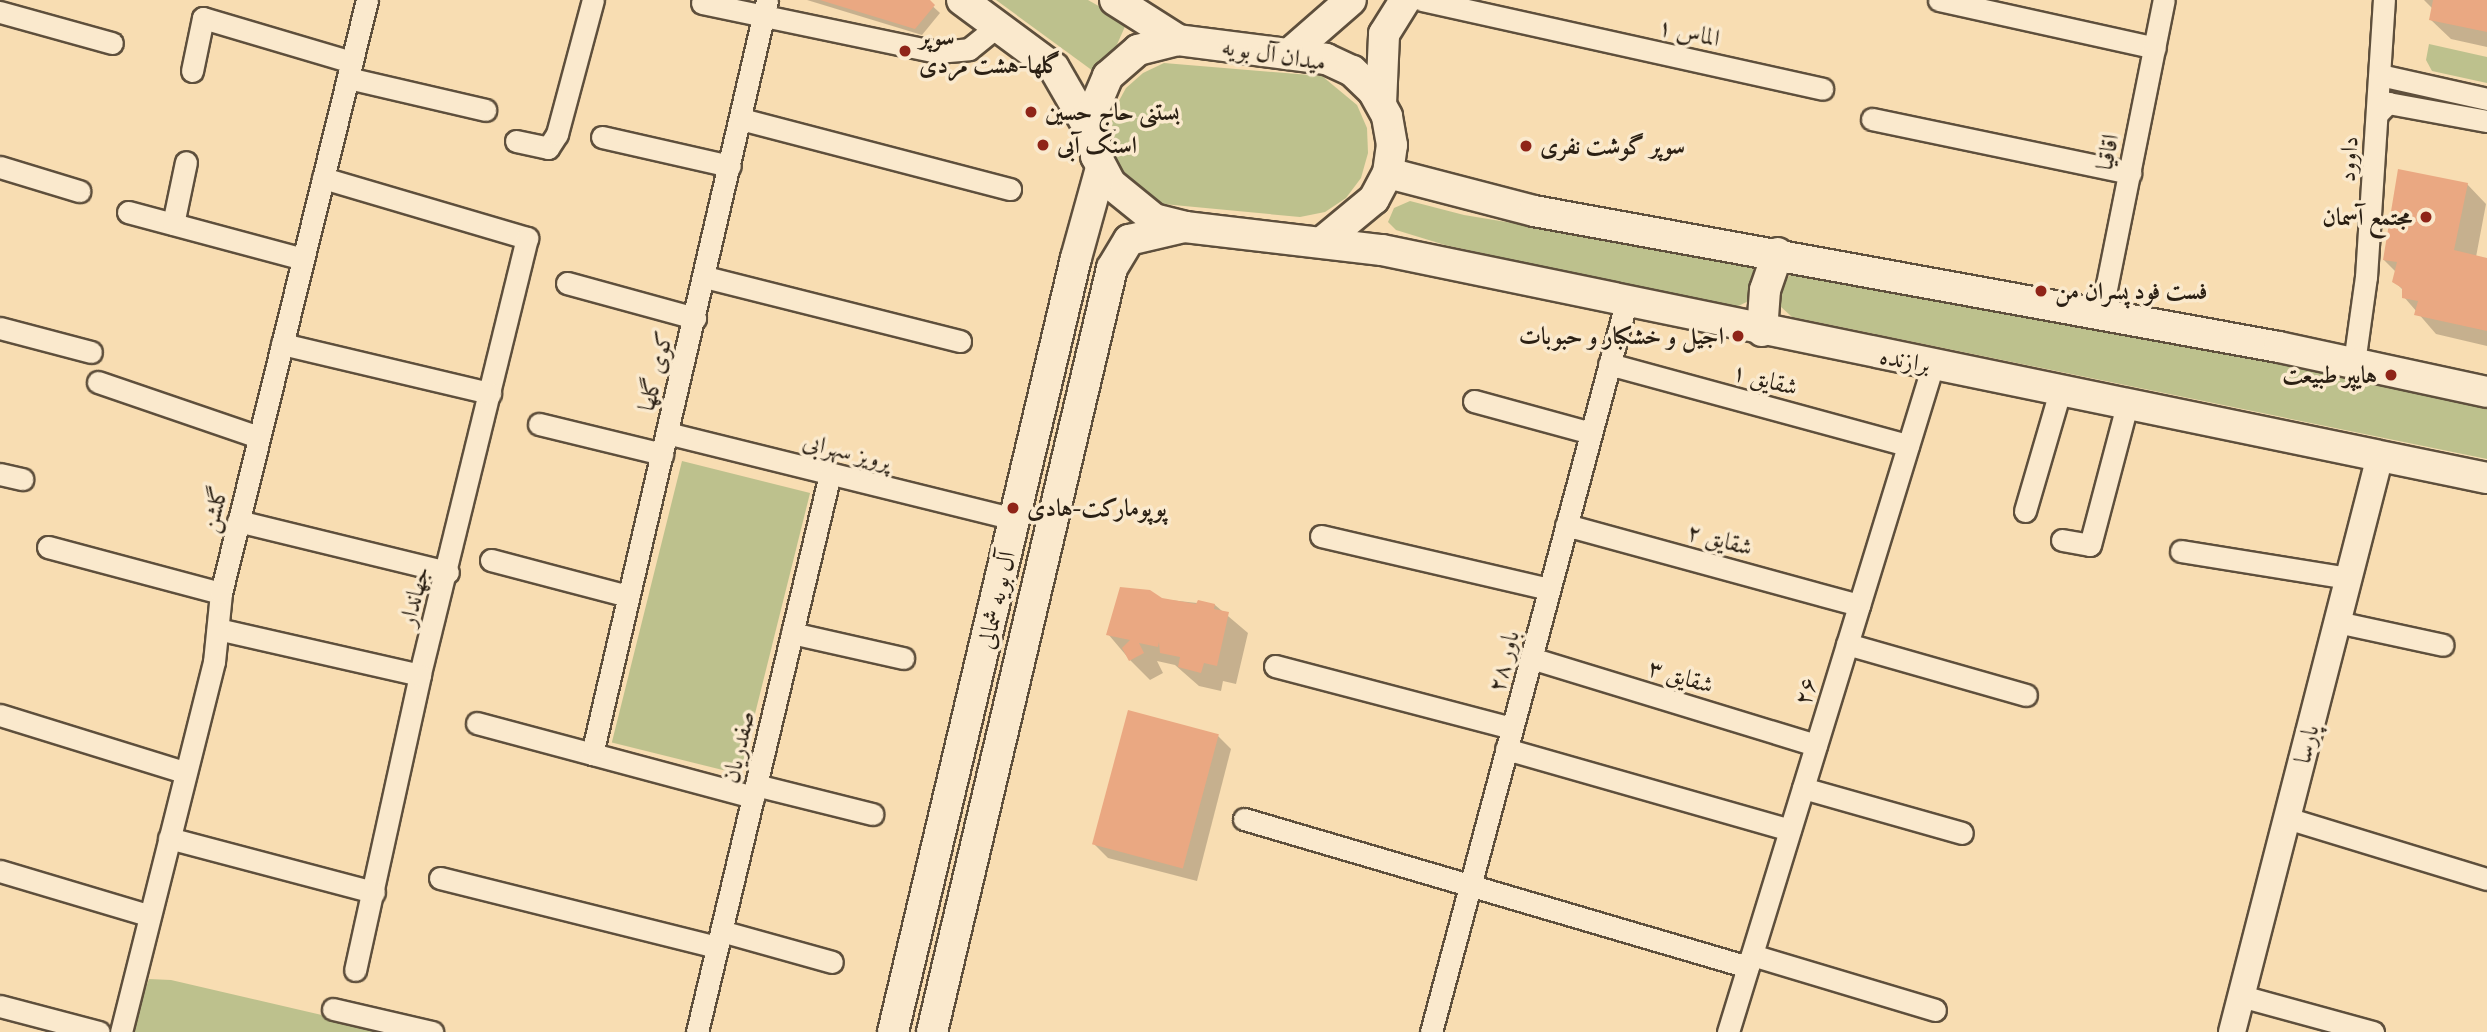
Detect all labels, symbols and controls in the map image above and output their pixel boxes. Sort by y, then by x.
street label: الماس ۱ [1656,11,1722,53]
place label: سوپر گلها-هشت مردی [919,23,1061,79]
street label: میدان آل بویه [1220,32,1328,76]
marker: سوپر گلها-هشت مردی [897,43,913,59]
place label: بستنی حاج حسین [1045,98,1179,126]
marker: بستنی حاج حسین [1023,104,1039,120]
place label: اسنک آبی [1057,131,1137,159]
street label: اقاقیا [2089,131,2125,173]
place label: سوپر گوشت نفری [1540,132,1685,160]
street label: داوود [2332,135,2364,183]
marker: اسنک آبی [1035,137,1051,153]
marker: سوپر گوشت نفری [1518,138,1534,154]
place label: مجتمع آسمان [2322,203,2412,231]
marker: مجتمع آسمان [2418,209,2434,225]
place label: فست فود پسران من [2055,277,2207,305]
marker: فست فود پسران من [2033,283,2049,299]
place label: اجیل و خشکبار و حبوبات [1519,322,1724,350]
street label: کوی گلها [631,328,679,414]
marker: اجیل و خشکبار و حبوبات [1730,328,1746,344]
street label: برازنده [1877,341,1933,379]
street label: شقایق ۱ [1729,356,1801,402]
place label: هایپر طبیعت [2282,361,2377,389]
marker: هایپر طبیعت [2383,367,2399,383]
street label: پرویز سهرابی [800,426,894,476]
street label: گلشن [194,483,234,535]
place label: پوپومارکت-هادی [1027,494,1167,522]
marker: پوپومارکت-هادی [1005,500,1021,516]
street label: شقایق ۲ [1684,516,1756,562]
street label: آل بویه شمالی [971,548,1021,652]
street label: جهاندار [392,563,436,629]
street label: باور ۲۸ [1481,627,1525,695]
street label: شقایق ۳ [1645,652,1717,700]
street label: ۲۶ [1787,673,1823,709]
street label: صفدریان [716,708,760,786]
street label: پارسا [2287,722,2325,766]

